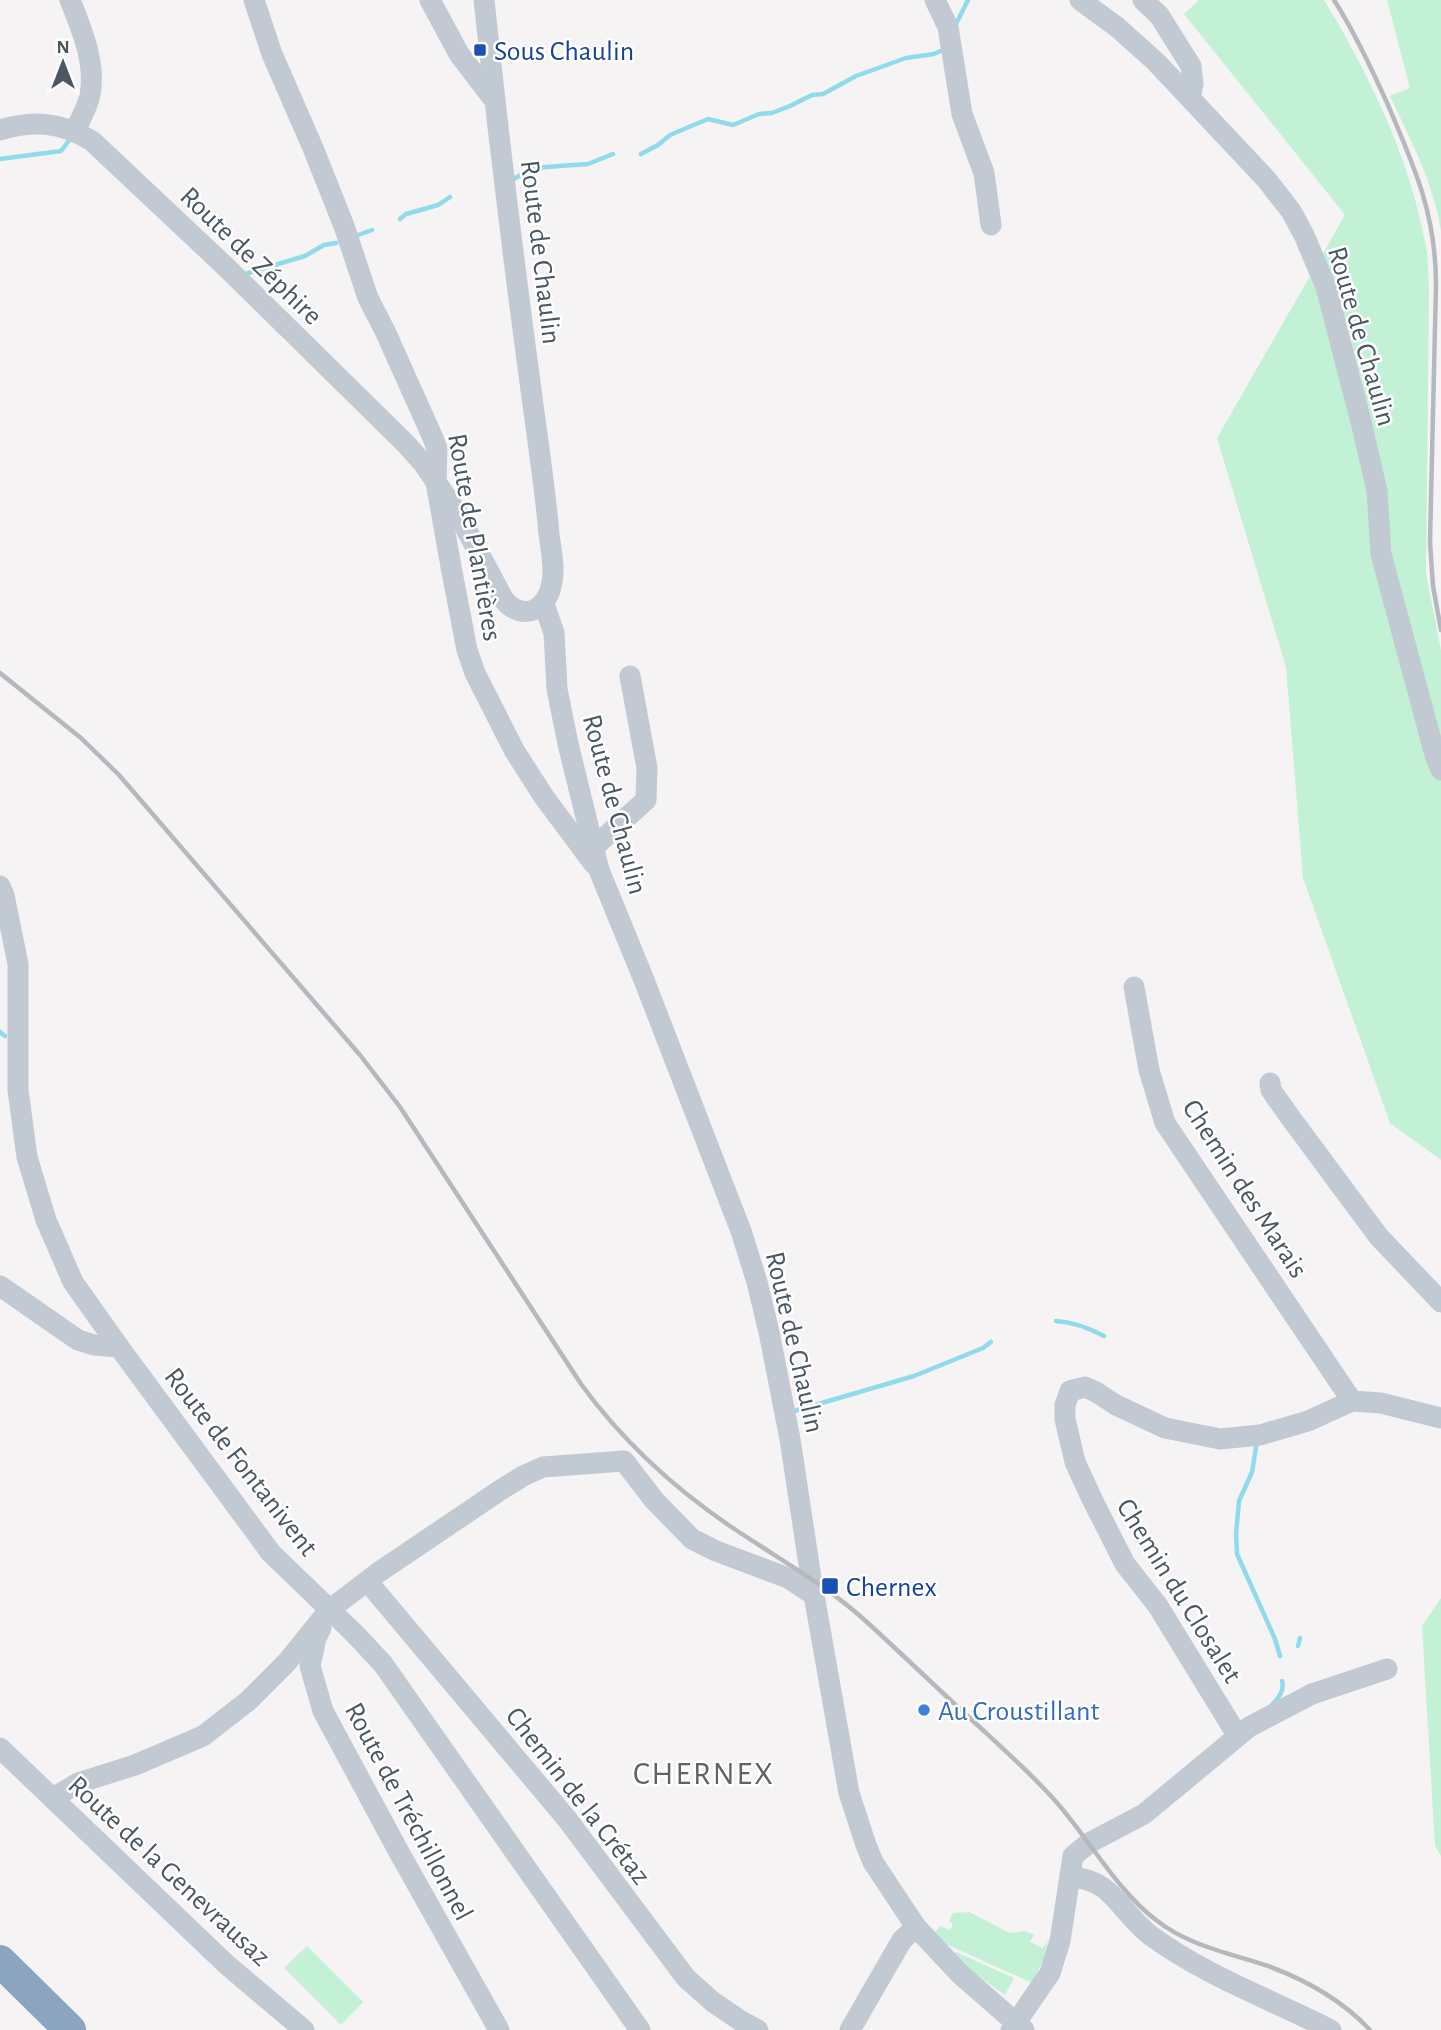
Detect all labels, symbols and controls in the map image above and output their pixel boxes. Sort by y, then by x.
north arrow [28,28,98,98]
text: N [56,38,70,57]
place label: Sous Chaulin [494,38,634,66]
marker: Sous Chaulin [472,42,488,58]
street label: Route de Chaulin [515,159,565,346]
street label: Route de Zéphire [174,182,327,331]
street label: Route de Chaulin [1322,244,1400,429]
street label: Route de Plantières [442,431,506,643]
street label: Route de Chaulin [577,711,652,898]
street label: Chemin des Marais [1176,1095,1312,1283]
street label: Route de Chaulin [760,1249,829,1436]
street label: Route de Fontanivent [159,1363,322,1562]
street label: Chemin du Closalet [1111,1494,1246,1688]
place label: Chernex [846,1574,937,1602]
marker: Chernex [820,1576,840,1596]
street label: Route de Tréchillonnel [339,1698,477,1926]
place label: Au Croustillant [938,1698,1100,1726]
street label: Chemin de la Crétaz [500,1702,655,1890]
marker: Au Croustillant [916,1702,932,1718]
district label: CHERNEX [633,1758,775,1790]
street label: Route de la Genevrausaz [62,1771,275,1972]

